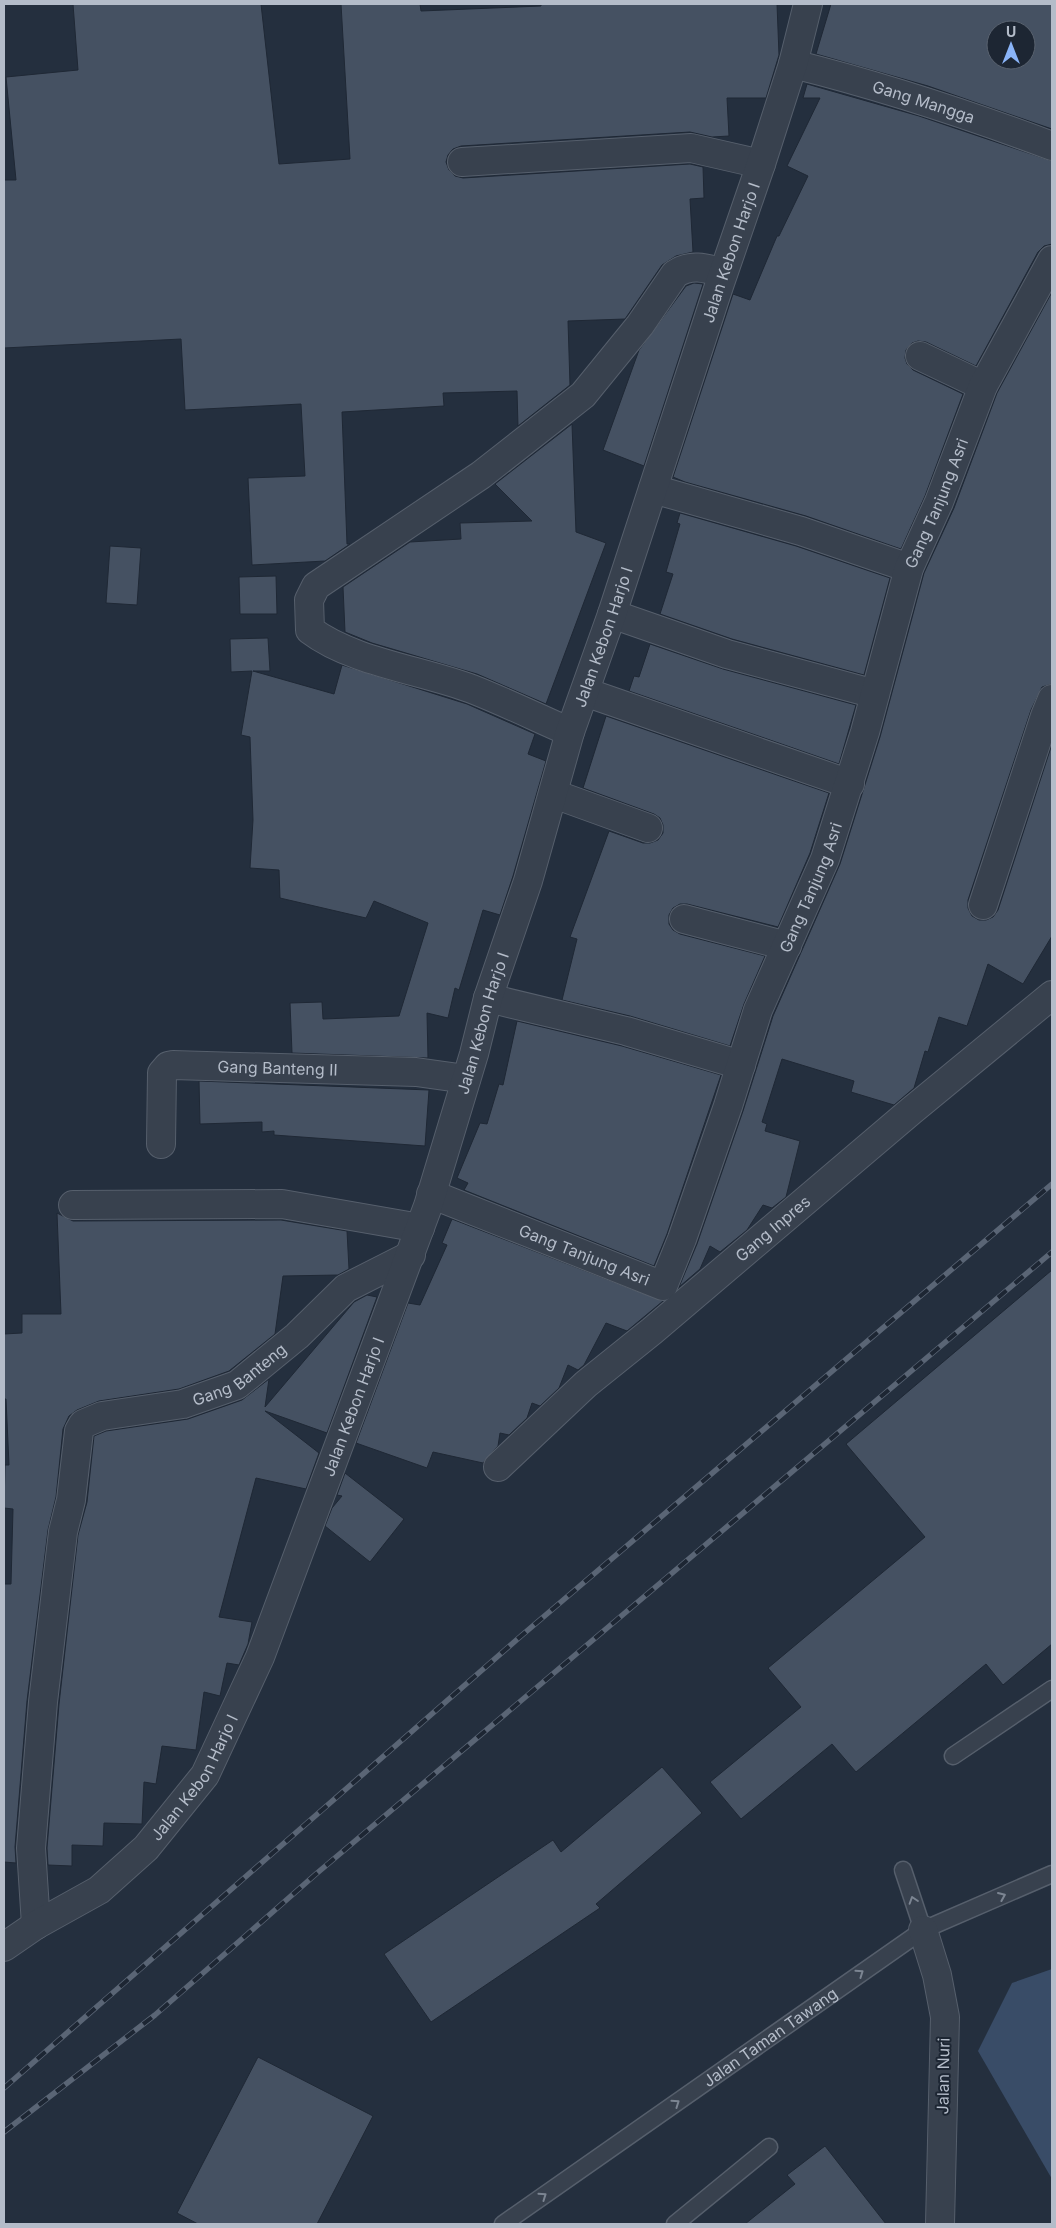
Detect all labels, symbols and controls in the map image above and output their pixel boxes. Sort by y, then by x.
north arrow [986,20,1036,70]
text: U [1006,23,1016,40]
street label: Gang Mangga [870,76,977,127]
street label: Jalan Kebon Harjo I [698,180,764,325]
street label: Gang Tanjung Asri [900,436,972,571]
street label: Jalan Kebon Harjo I [570,564,637,710]
street label: Gang Tanjung Asri [775,820,846,956]
street label: Jalan Kebon Harjo I [452,950,513,1097]
street label: Gang Banteng II [217,1056,338,1080]
street label: Gang Inpres [731,1191,814,1266]
street label: Gang Tanjung Asri [516,1220,653,1290]
street label: Jalan Kebon Harjo I [318,1334,388,1479]
street label: Gang Banteng [190,1339,290,1410]
street label: Jalan Kebon Harjo I [146,1711,242,1845]
one-way arrow [997,1891,1006,1902]
one-way arrow [909,1896,919,1905]
one-way arrow [854,1970,864,1979]
street label: Jalan Taman Tawang [699,1983,841,2091]
street label: Jalan Nuri [932,2038,954,2114]
one-way arrow [670,2100,680,2109]
one-way arrow [537,2193,547,2202]

